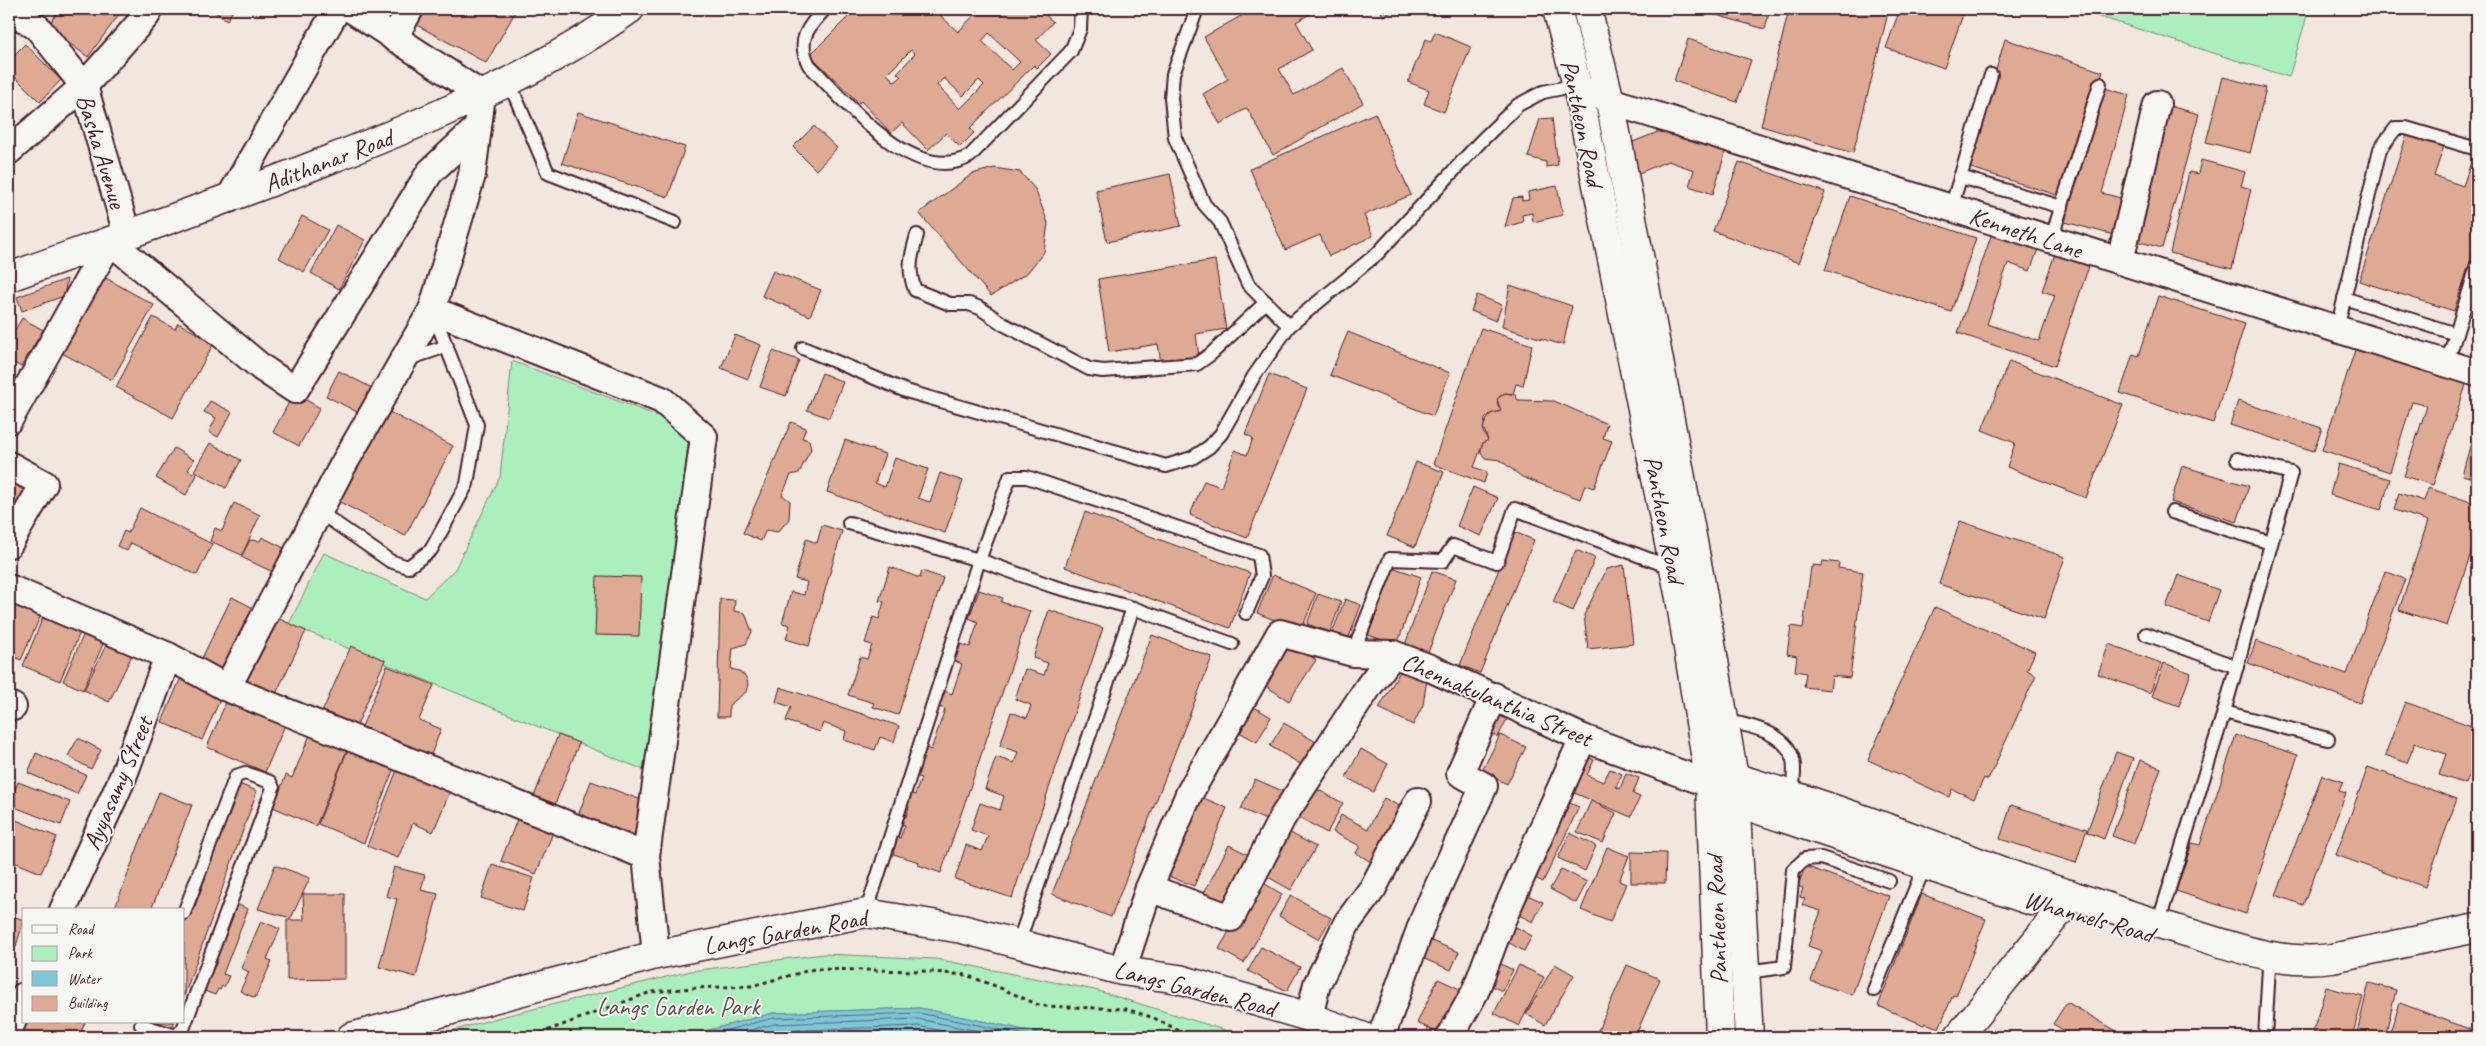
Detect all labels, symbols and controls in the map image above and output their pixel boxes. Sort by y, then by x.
street label: Pantheon Road [1553,57,1612,193]
street label: Basha Avenue [69,91,134,214]
street label: Adithanar Road [260,121,400,200]
street label: Kenneth Lane [1965,200,2088,267]
street label: Pantheon Road [1636,453,1693,589]
street label: Chennakulanthia Street [1397,645,1599,755]
street label: Ayyasamy Street [76,710,161,855]
street label: Pantheon Road [1699,851,1735,985]
street label: Whannels Road [2020,883,2160,952]
street label: Langs Garden Road [701,901,873,962]
legend [22,908,185,1024]
text: Road [68,920,95,939]
text: Park [68,944,93,963]
street label: Langs Garden Road [1111,954,1283,1025]
text: Water [68,970,102,989]
park label: Langs Garden Park [597,991,761,1023]
text: Building [68,994,108,1013]

